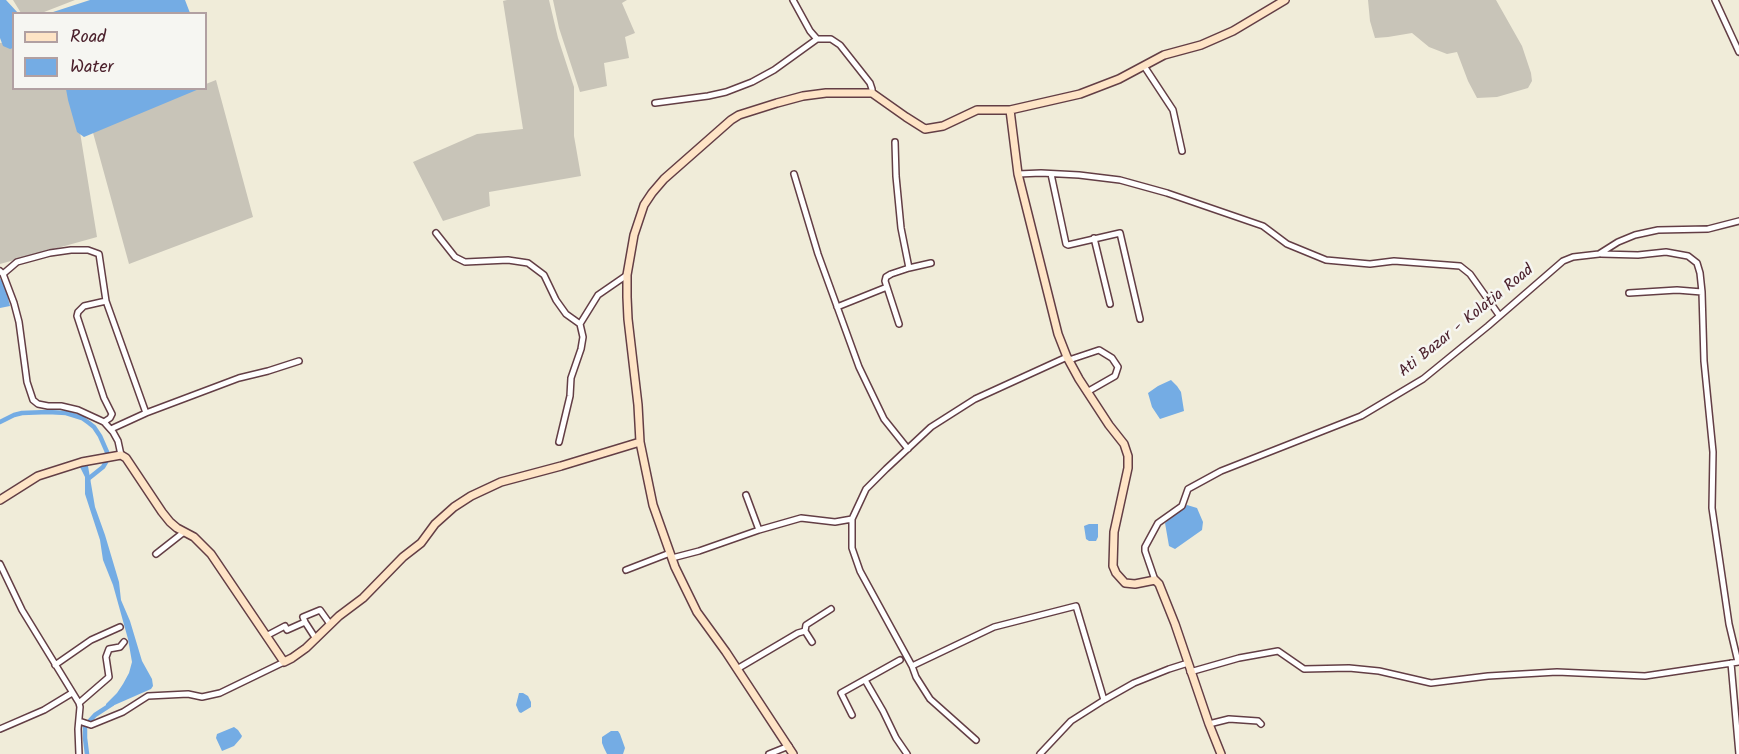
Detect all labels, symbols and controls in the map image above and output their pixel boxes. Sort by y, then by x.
legend [12,12,207,90]
text: Road [70,23,106,52]
text: Water [70,53,114,82]
street label: Ati Bazar - Kolatia Road [1396,262,1538,382]

